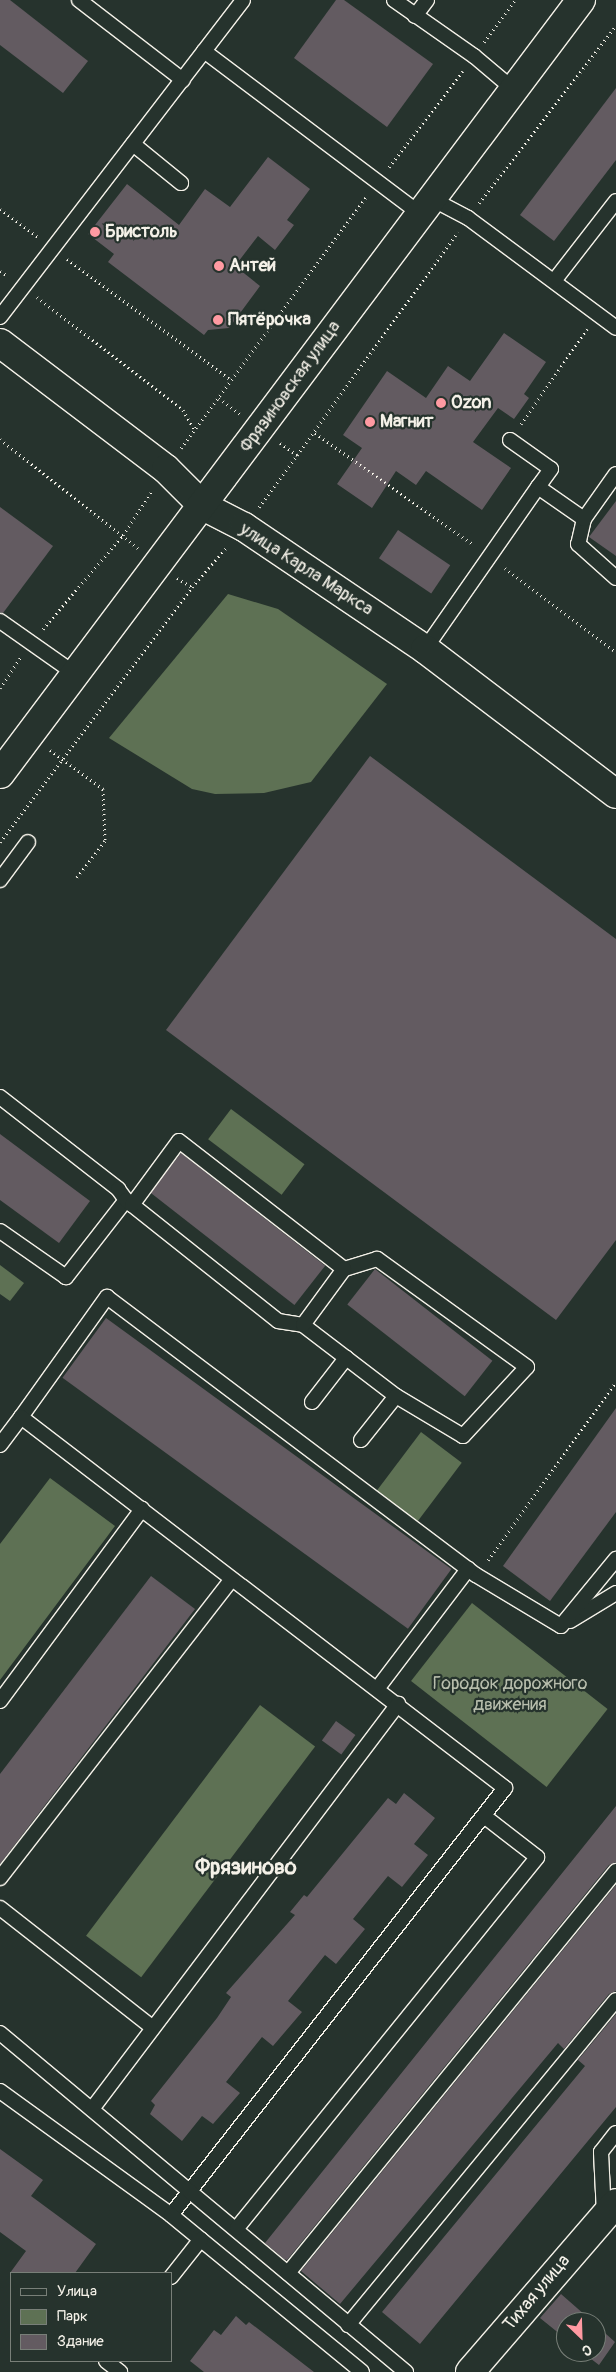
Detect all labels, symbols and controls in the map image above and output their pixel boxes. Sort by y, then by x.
place label: Бристоль [105,221,178,243]
marker: Бристоль [89,226,101,238]
place label: Антей [229,255,276,277]
marker: Антей [213,260,225,272]
place label: Пятёрочка [228,309,311,331]
marker: Пятёрочка [212,314,224,326]
street label: Фрязиновская улица [236,317,346,457]
place label: Ozon [451,392,491,414]
marker: Ozon [435,397,447,409]
place label: Магнит [380,411,433,433]
marker: Магнит [364,416,376,428]
street label: улица Карла Маркса [235,519,377,621]
park label: Городок дорожного движения [433,1674,587,1716]
district label: Фрязиново [195,1855,297,1881]
street label: Тихая улица [499,2251,575,2335]
legend [10,2272,172,2362]
text: Улица [57,2282,97,2301]
text: Парк [57,2307,88,2326]
north arrow [556,2312,606,2362]
text: Здание [57,2332,104,2351]
text: С [580,2341,594,2360]

